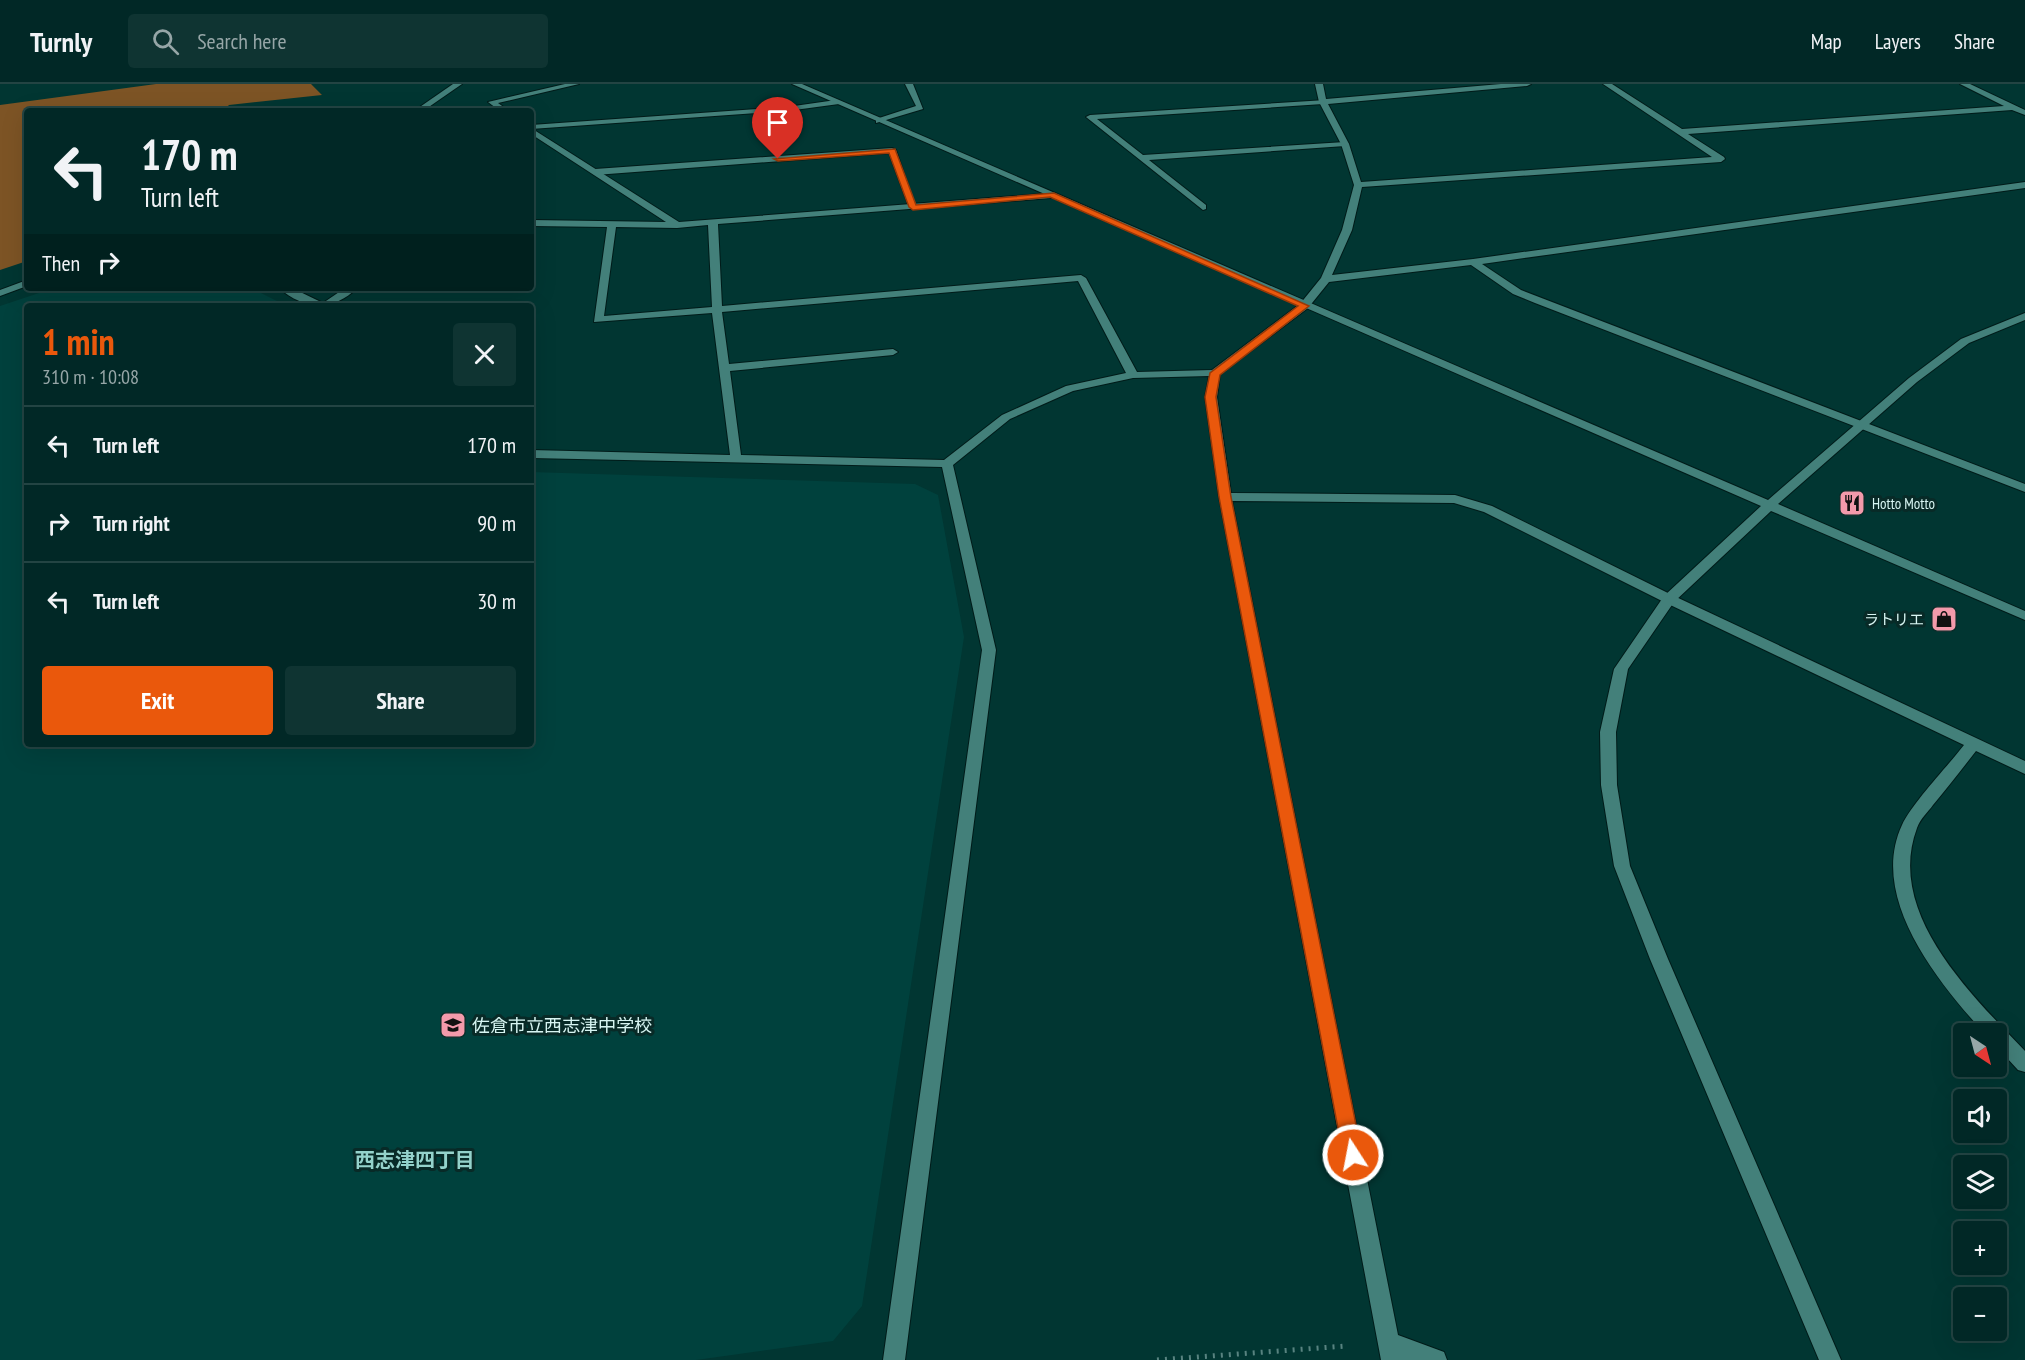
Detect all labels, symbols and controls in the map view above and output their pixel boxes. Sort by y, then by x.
search box [128,14,548,68]
text: Turnly [30,23,92,60]
icon: search [149,25,182,58]
text: Search here [197,27,287,55]
text: Map [1811,28,1842,55]
text: Layers [1875,28,1921,55]
text: Share [1954,28,1995,55]
pin [752,97,803,159]
icon: arrive [761,106,794,139]
text: 170 m [141,127,238,182]
icon: left [42,132,120,210]
text: Turn left [141,180,219,214]
icon: right [92,246,125,279]
text: Then [42,249,80,277]
text: 1 min [42,318,115,365]
button: close [453,323,516,386]
text: 310 m · 10:08 [42,364,139,390]
icon: left [42,429,75,462]
text: Turn left [93,431,159,459]
text: 170 m [467,431,516,459]
restaurant icon: Hotto Motto [1837,488,1867,518]
place label: Hotto Motto [1872,494,1935,513]
icon: right [42,507,75,540]
text: Turn right [93,509,170,537]
text: 90 m [477,509,516,537]
icon: left [42,585,75,618]
text: Turn left [93,587,159,615]
text: 30 m [477,587,516,615]
shop icon: ラトリエ [1929,604,1959,634]
place label: ラトリエ [1864,610,1924,629]
button: Exit [42,666,273,735]
button: Share [285,666,516,735]
school or university icon: 佐倉市立西志津中学校 [438,1010,468,1040]
place label: 佐倉市立西志津中学校 [472,1014,652,1037]
north arrow [1953,1023,2007,1077]
map controls [1953,1023,2007,1341]
button: sound [1953,1089,2007,1143]
position arrow [1321,1123,1385,1187]
district label: 西志津四丁目 [355,1147,475,1173]
button: layers [1953,1155,2007,1209]
button: + [1953,1221,2007,1275]
button: − [1953,1287,2007,1341]

